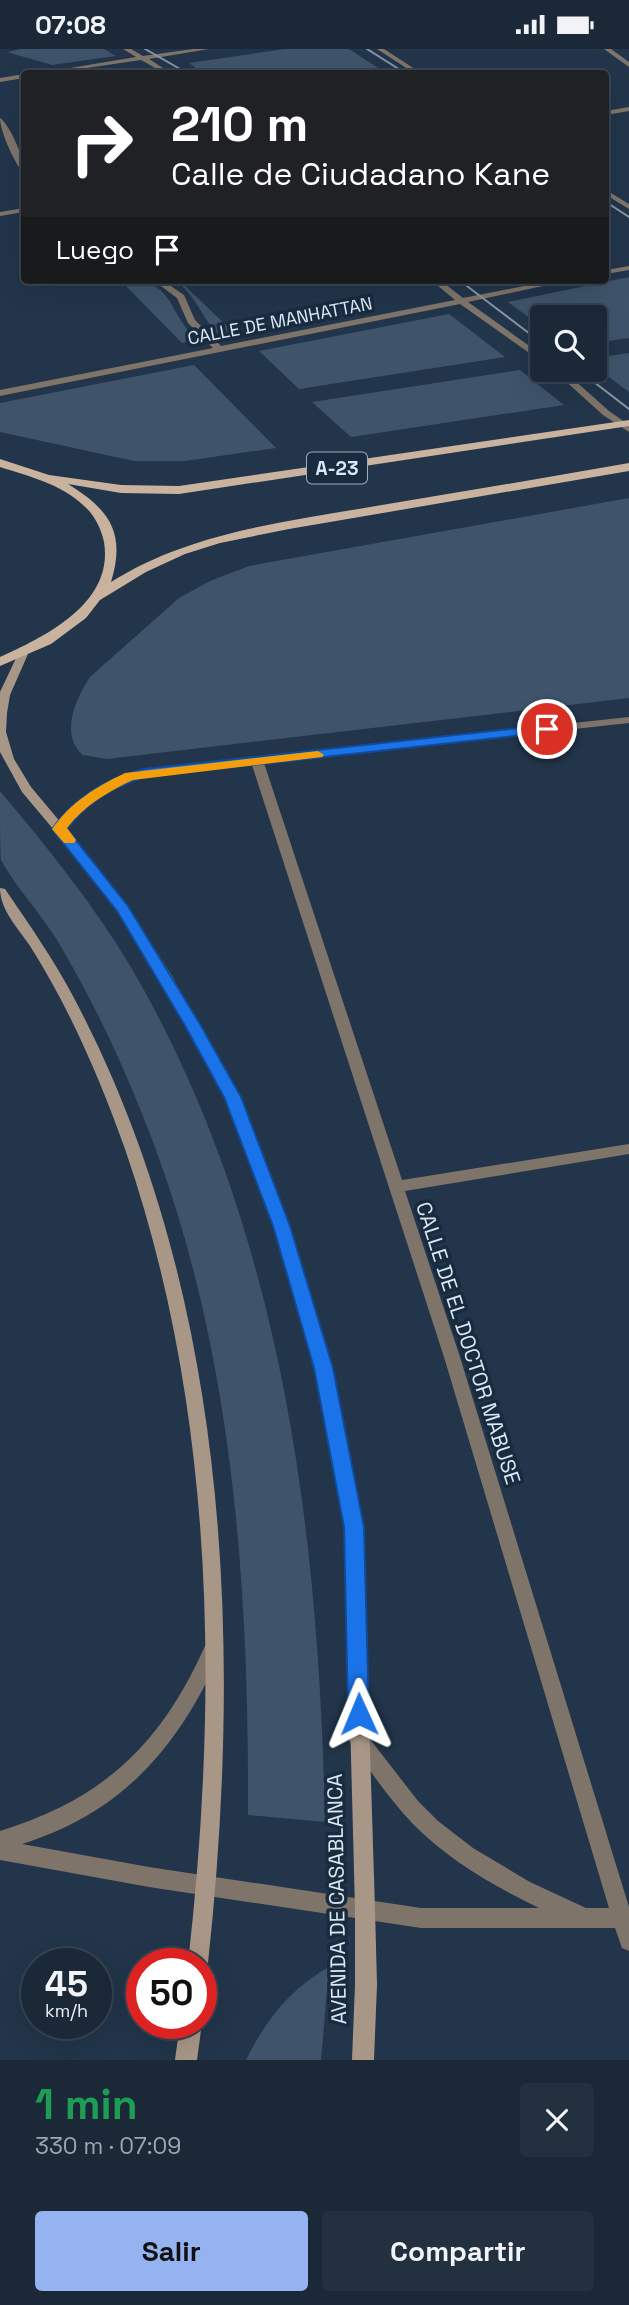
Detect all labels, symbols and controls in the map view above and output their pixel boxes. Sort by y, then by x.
text: 07:08 [35,8,106,42]
text: 210 m [171,93,308,155]
icon: right [56,98,147,189]
text: Calle de Ciudadano Kane [171,154,550,194]
icon: arrive [148,231,186,269]
text: Luego [56,233,134,267]
street label: CALLE DE MANHATTAN [186,291,374,350]
map controls [530,305,607,382]
button: search [530,305,607,382]
road number: A-23 [307,453,367,483]
pin [517,699,577,759]
icon: arrive [528,710,566,748]
street label: CALLE DE EL DOCTOR MABUSE [410,1198,527,1488]
position arrow [322,1677,396,1751]
street label: AVENIDA DE CASABLANCA [321,1773,352,2025]
speed limit sign: 50 [126,1948,217,2039]
text: 45 [45,1962,88,2006]
text: km/h [45,1999,88,2022]
text: 1 min [35,2078,138,2131]
button: close [520,2083,594,2157]
text: 330 m · 07:09 [35,2131,181,2161]
button: Salir [35,2211,308,2291]
button: Compartir [322,2211,594,2291]

